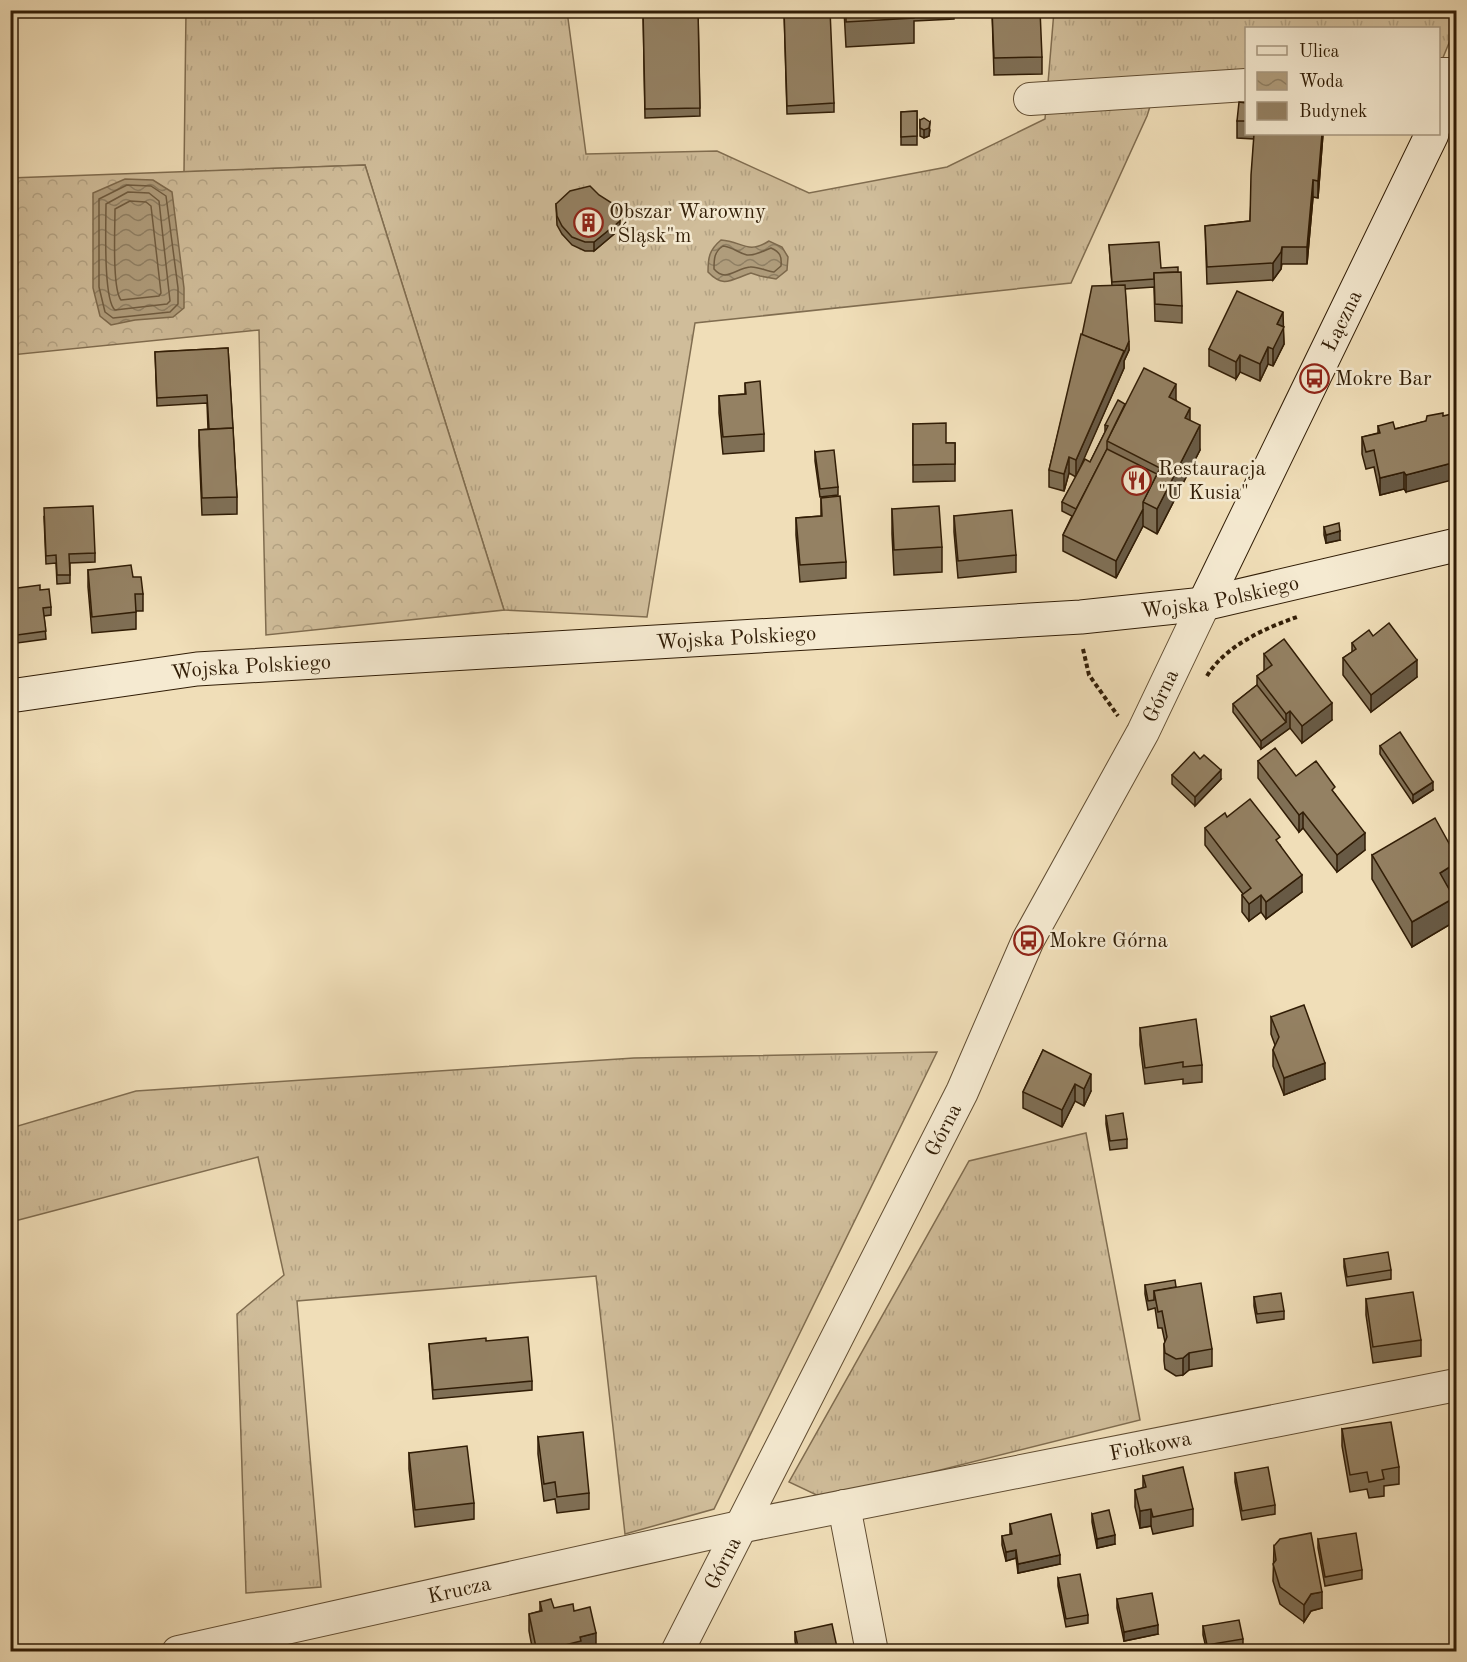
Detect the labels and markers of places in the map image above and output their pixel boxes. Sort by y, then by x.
place label: Obszar Warowny "Śląsk"m [609,202,766,247]
building icon: Obszar Warowny "Śląsk"m [572,207,604,239]
bus stop icon: Mokre Bar [1298,362,1330,394]
place label: Mokre Bar [1335,369,1432,390]
place label: Restauracja "U Kusia" [1158,459,1266,504]
restaurant icon: Restauracja "U Kusia" [1121,464,1153,496]
bus stop icon: Mokre Górna [1012,924,1044,956]
place label: Mokre Górna [1049,931,1168,952]

